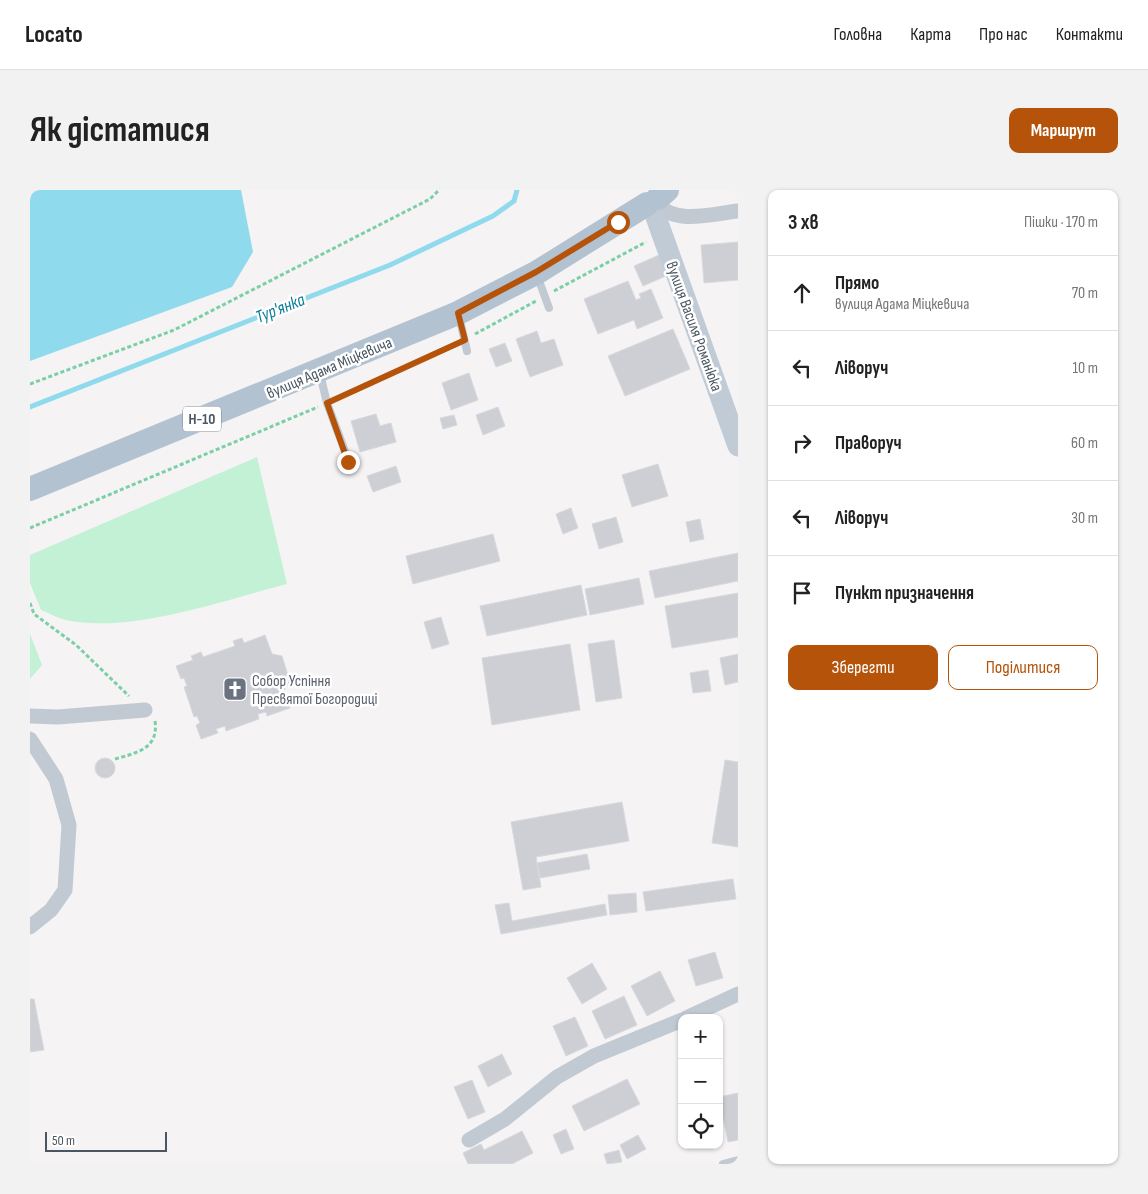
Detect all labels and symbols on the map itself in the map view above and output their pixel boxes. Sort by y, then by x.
route start [607,211,630,234]
street label: вулиця Василя Романюка [661,259,726,394]
water label: Тур'янка [253,289,308,328]
street label: вулиця Адама Міцкевича [264,333,395,403]
road number: Н-10 [183,406,221,432]
route end [337,451,360,474]
place label: Собор Успіння Пресвятої Богородиці [252,672,377,709]
church icon: Собор Успіння Пресвятої Богородиці [222,676,248,702]
scale bar [45,1129,168,1152]

